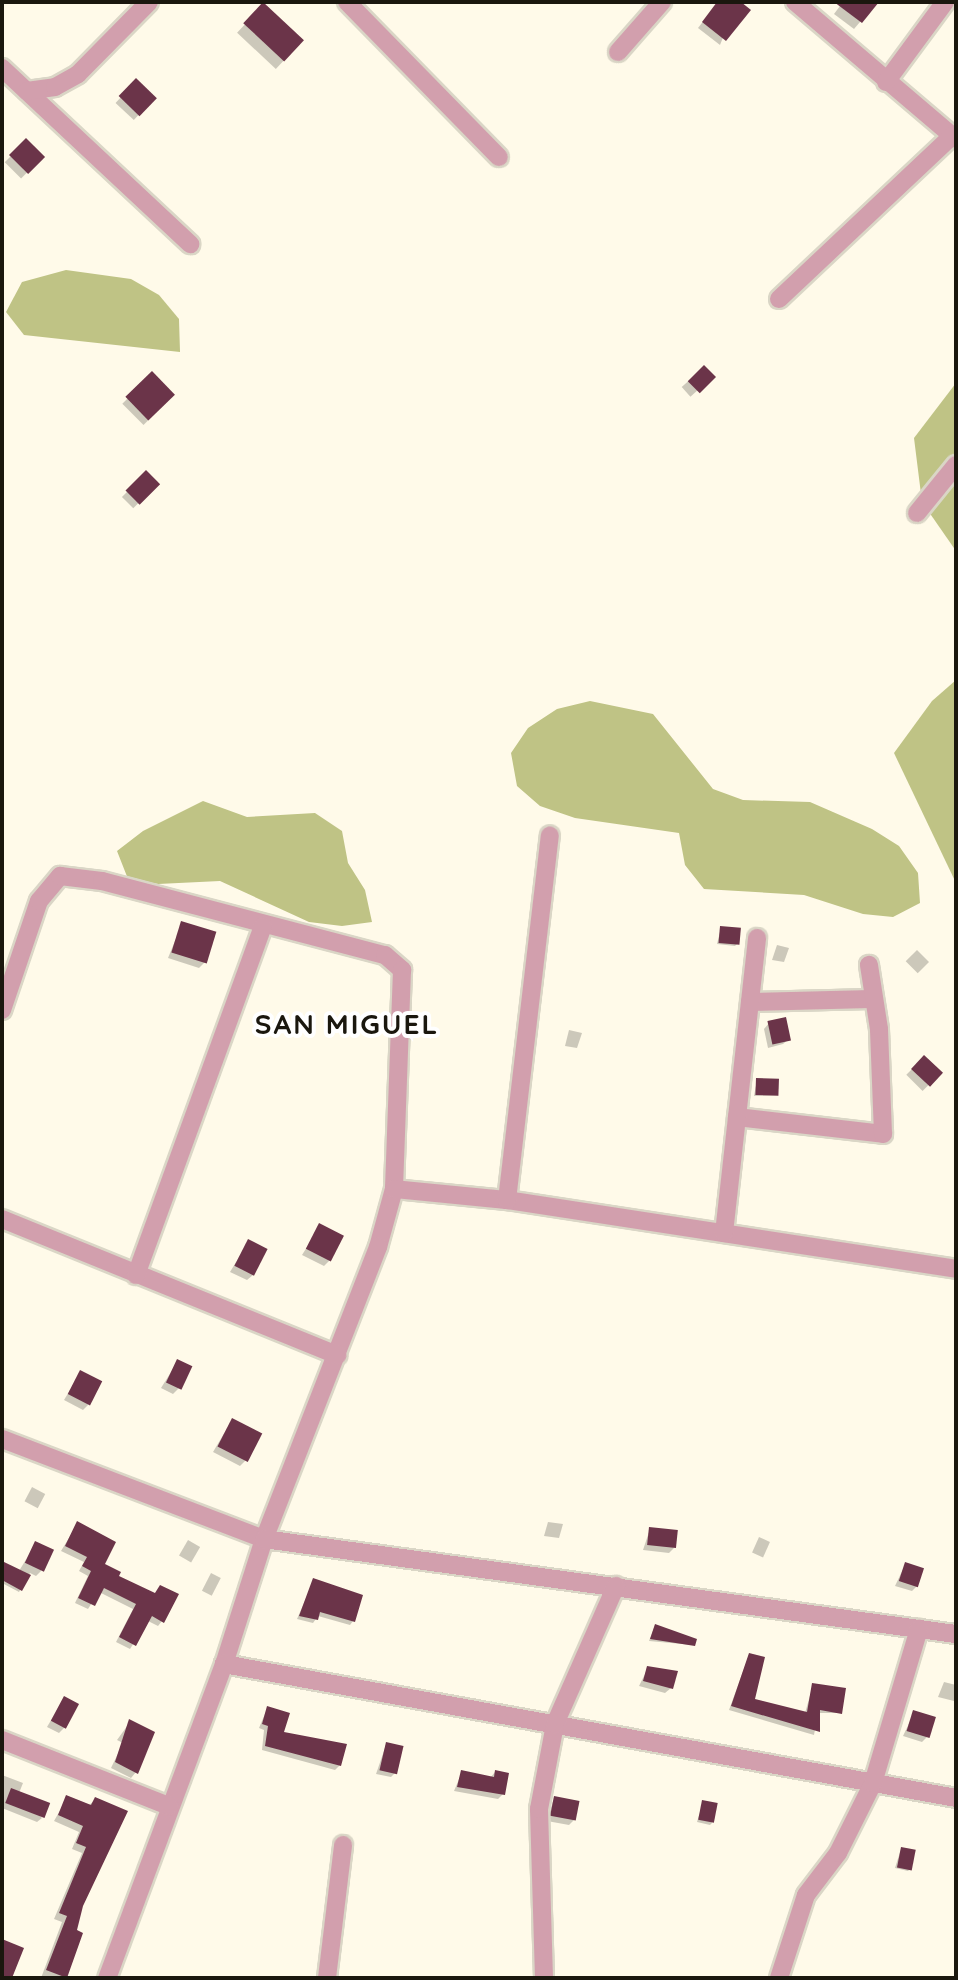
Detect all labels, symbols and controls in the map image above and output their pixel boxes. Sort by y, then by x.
district label: SAN MIGUEL [255,1007,439,1041]

